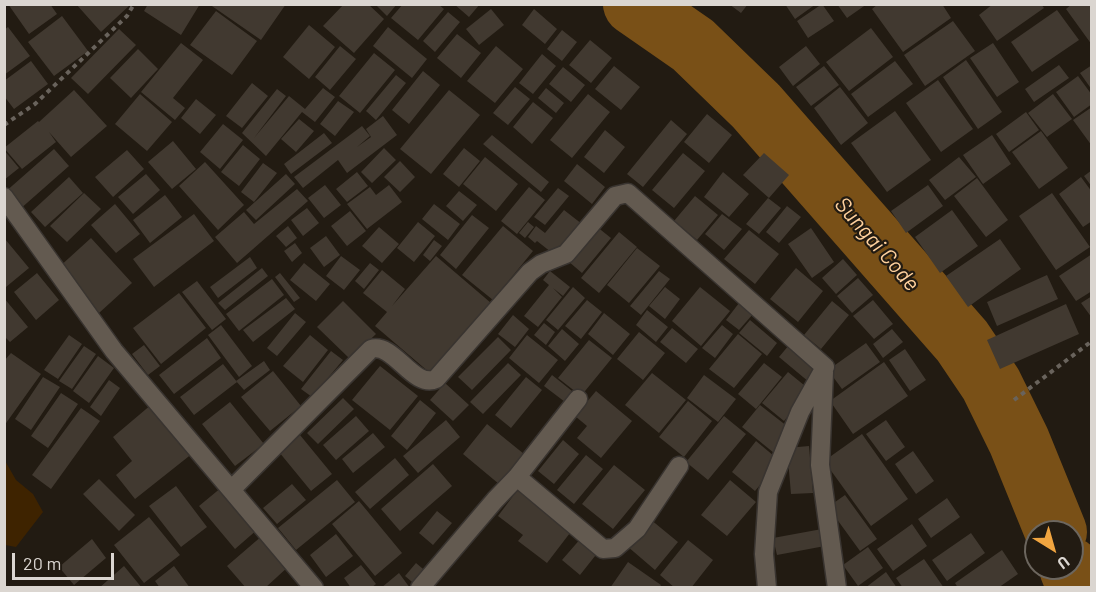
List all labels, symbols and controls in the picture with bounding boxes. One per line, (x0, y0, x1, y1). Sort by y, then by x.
water label: Sungai Code (829, 192, 925, 296)
north arrow (1024, 520, 1084, 580)
scale bar (15, 541, 117, 579)
text: 20 m (23, 552, 61, 574)
text: U (1054, 553, 1074, 574)

